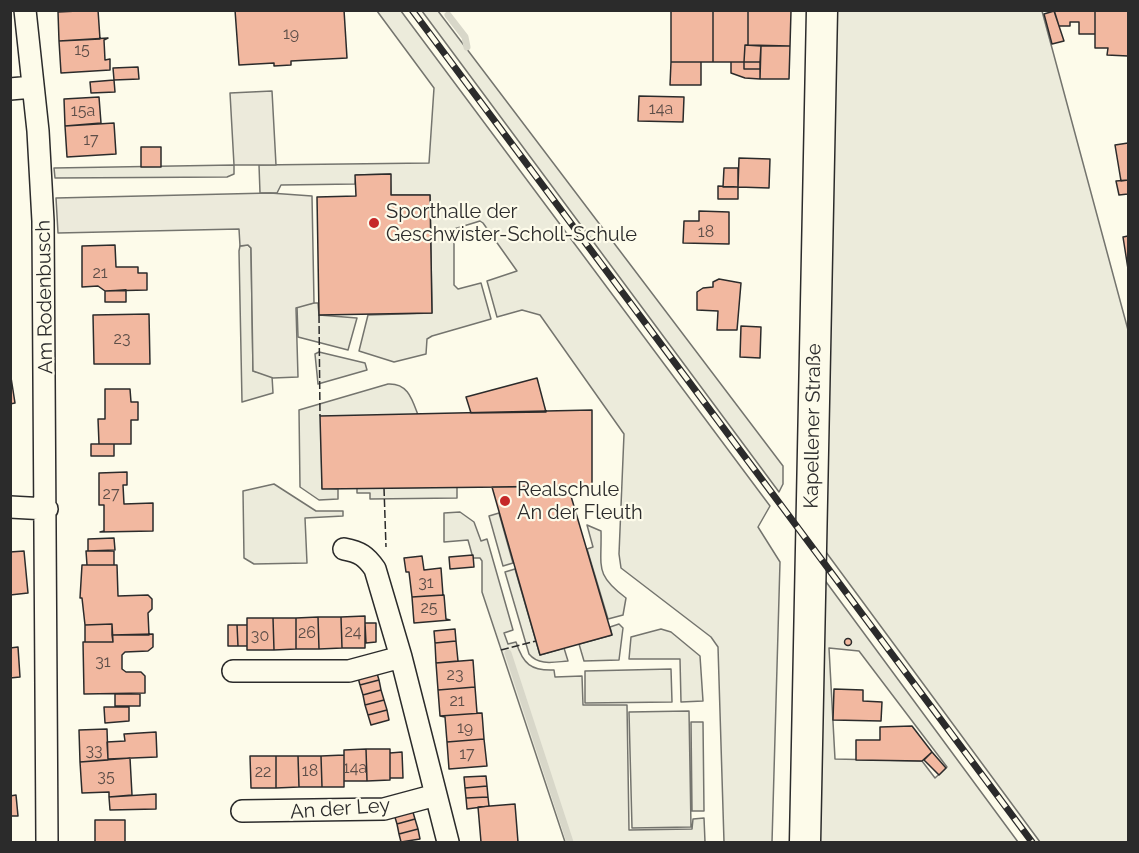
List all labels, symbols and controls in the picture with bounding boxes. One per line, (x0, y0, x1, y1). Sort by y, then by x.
house number: 19 (283, 24, 299, 44)
house number: 15 (74, 40, 90, 60)
house number: 14a (649, 99, 673, 119)
house number: 15a (71, 101, 95, 121)
house number: 17 (83, 130, 99, 150)
place label: Sporthalle der Geschwister-Scholl-Schule (386, 200, 637, 247)
marker: Sporthalle der Geschwister-Scholl-Schule (367, 216, 381, 230)
street label: Am Rodenbusch (32, 220, 58, 374)
house number: 18 (698, 222, 714, 242)
house number: 21 (92, 263, 108, 283)
house number: 23 (114, 329, 130, 349)
street label: Kapellener Straße (800, 343, 826, 509)
place label: Realschule An der Fleuth (517, 478, 643, 525)
house number: 27 (103, 484, 119, 504)
marker: Realschule An der Fleuth (498, 494, 512, 508)
house number: 31 (418, 573, 434, 593)
house number: 25 (420, 598, 438, 618)
house number: 24 (344, 622, 362, 642)
house number: 26 (298, 623, 316, 643)
house number: 30 (251, 626, 269, 646)
house number: 31 (95, 652, 111, 672)
house number: 23 (447, 665, 463, 685)
house number: 21 (449, 691, 465, 711)
house number: 19 (457, 718, 473, 738)
house number: 33 (85, 741, 103, 761)
house number: 17 (459, 744, 475, 764)
house number: 14a (343, 758, 367, 778)
house number: 18 (302, 761, 318, 781)
house number: 22 (255, 762, 271, 782)
house number: 35 (97, 767, 115, 787)
street label: An der Ley (289, 794, 391, 824)

